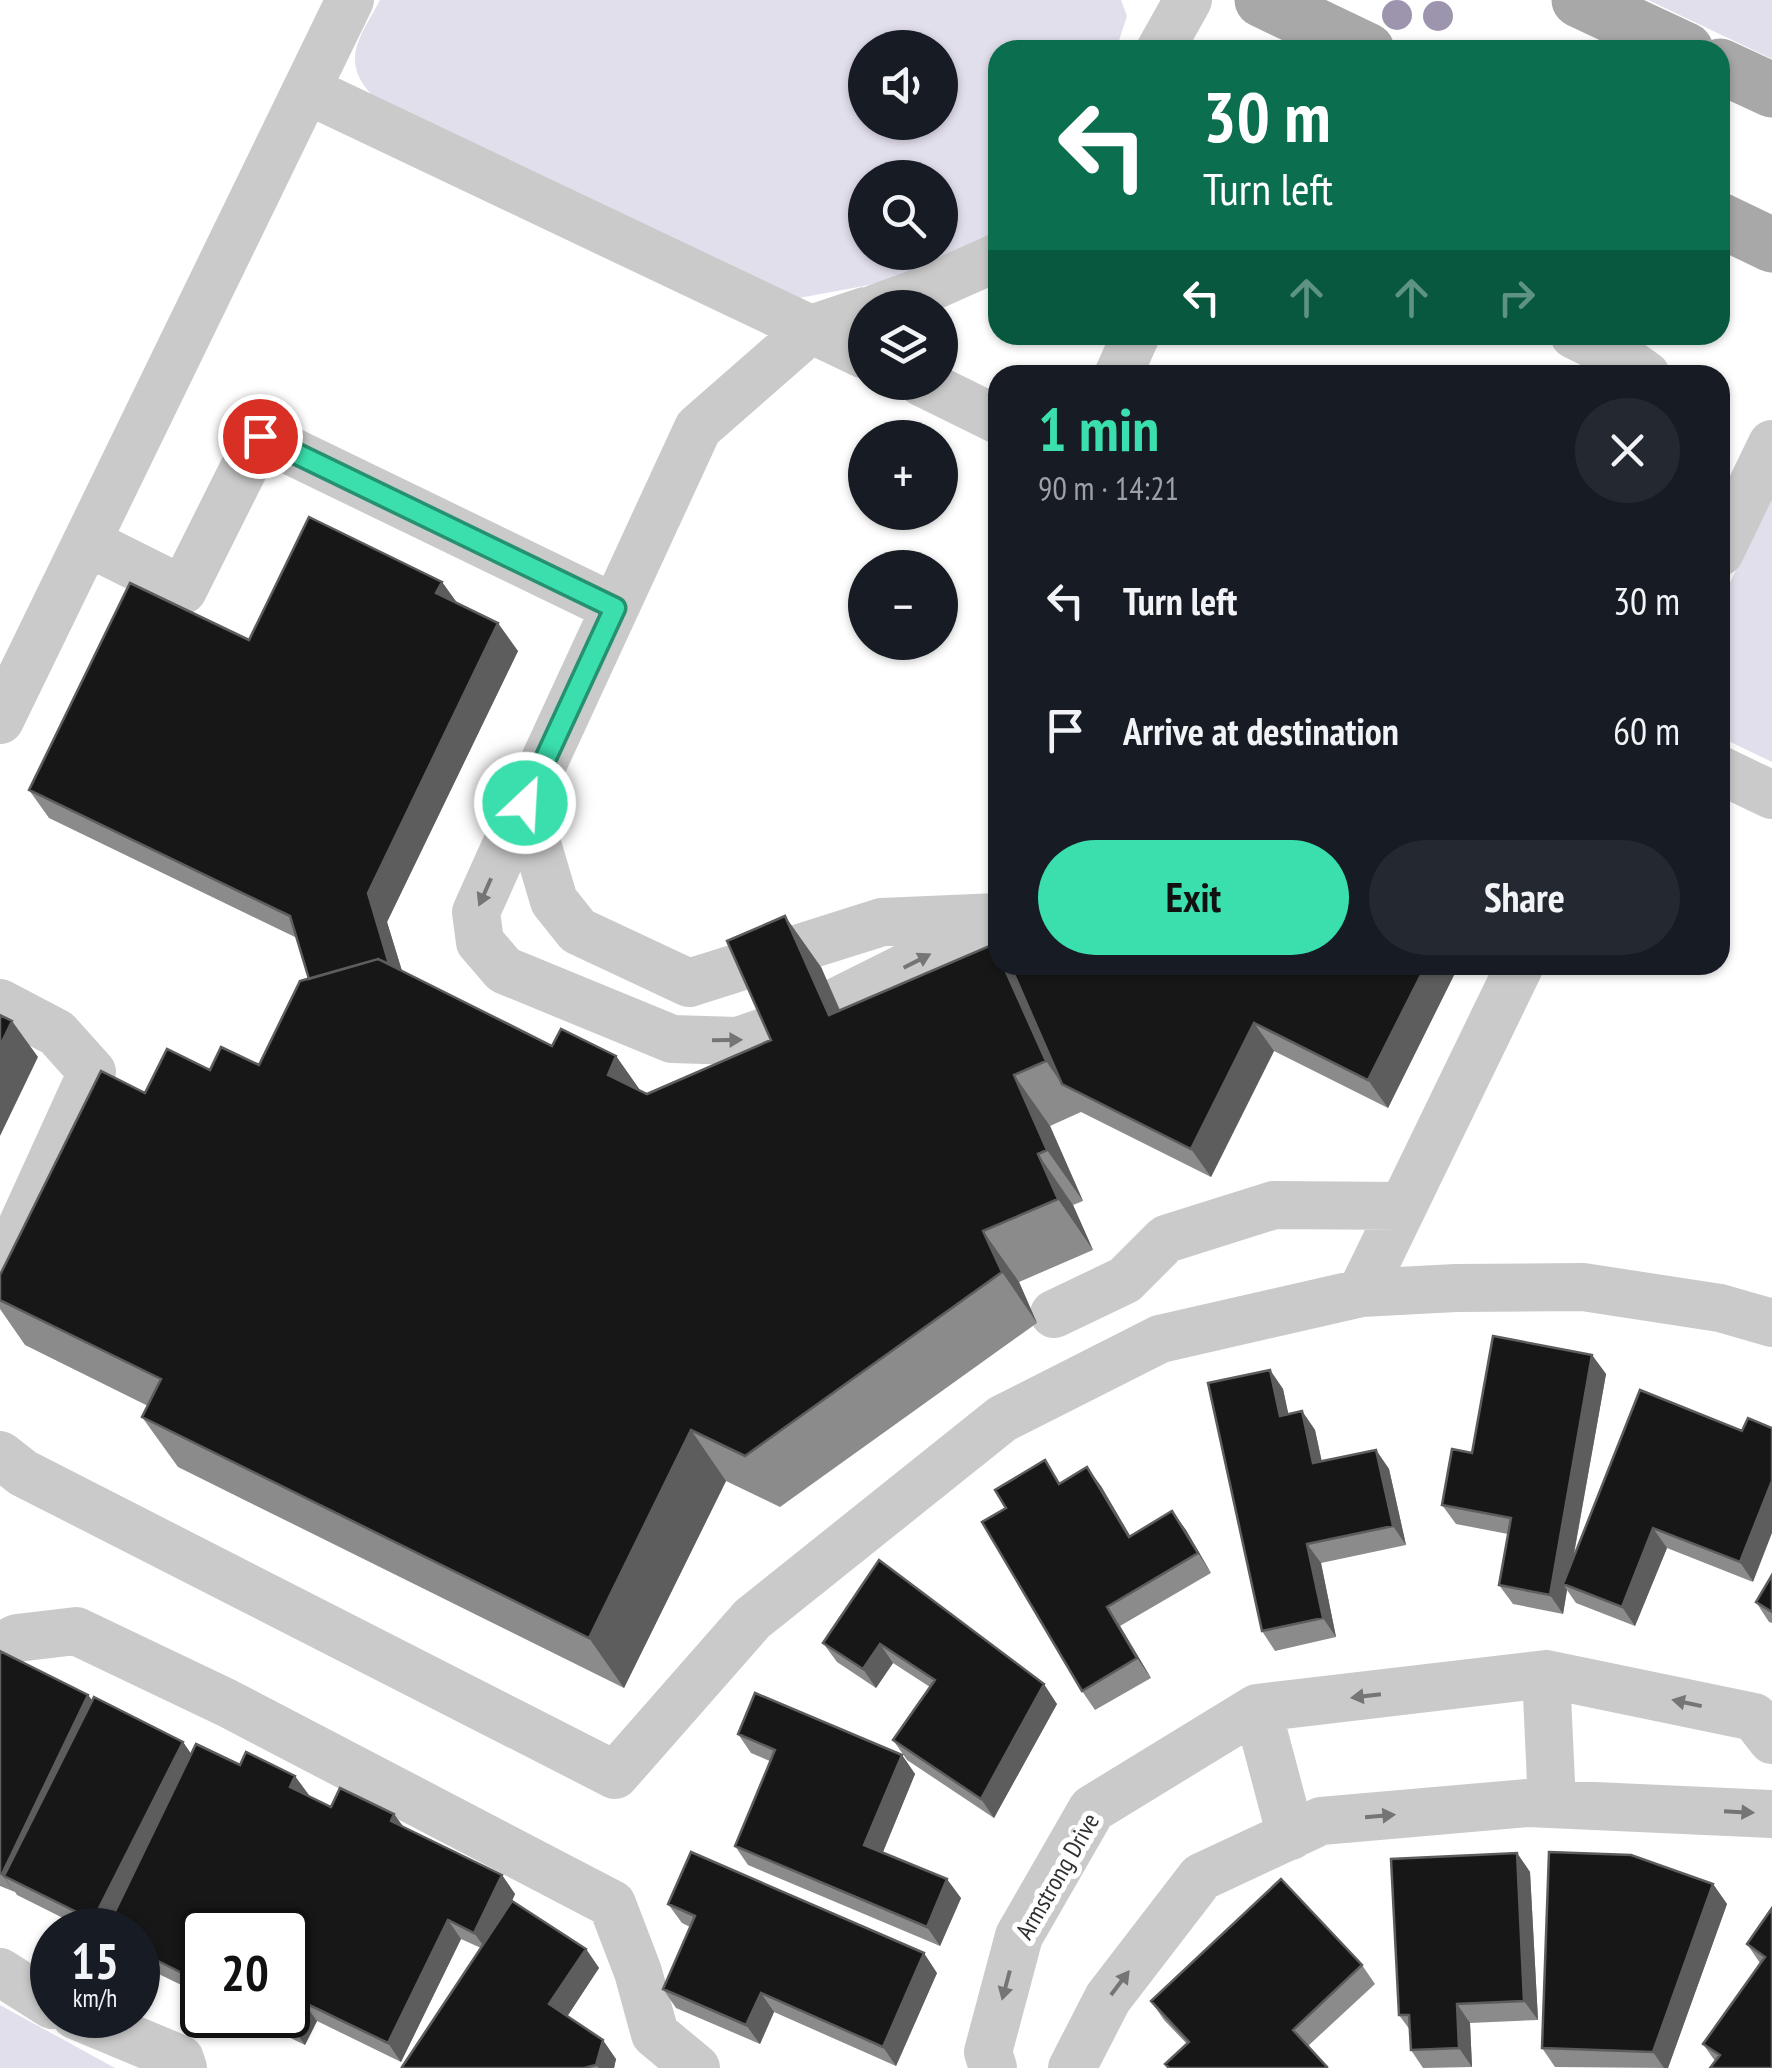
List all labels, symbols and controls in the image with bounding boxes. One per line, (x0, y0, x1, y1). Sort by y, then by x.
map controls (848, 30, 958, 660)
button: sound (848, 30, 958, 140)
text: 30 m (1203, 71, 1331, 161)
icon: left (1038, 80, 1168, 210)
text: Turn left (1203, 159, 1333, 217)
button: search (848, 160, 958, 270)
icon: left (1174, 270, 1229, 325)
icon: ahead (1279, 270, 1334, 325)
icon: ahead (1384, 270, 1439, 325)
icon: right (1489, 270, 1544, 325)
button: layers (848, 290, 958, 400)
text: 1 min (1038, 390, 1159, 468)
pin (218, 394, 303, 479)
button: close (1575, 398, 1680, 503)
icon: arrive (233, 409, 288, 464)
button: + (848, 420, 958, 530)
text: 90 m · 14:21 (1038, 467, 1179, 509)
button: − (848, 550, 958, 660)
icon: left (1038, 573, 1093, 628)
text: Turn left (1123, 576, 1237, 625)
text: 30 m (1613, 576, 1680, 625)
icon: arrive (1038, 703, 1093, 758)
text: Arrive at destination (1123, 706, 1399, 755)
text: 60 m (1613, 706, 1680, 755)
position arrow (473, 751, 577, 855)
button: Exit (1038, 840, 1349, 955)
button: Share (1369, 840, 1680, 955)
one-way arrow (477, 877, 493, 907)
one-way arrow (903, 953, 932, 970)
one-way arrow (711, 1031, 743, 1047)
one-way arrow (1349, 1688, 1381, 1704)
one-way arrow (1671, 1695, 1702, 1711)
one-way arrow (1723, 1804, 1755, 1820)
street label: Armstrong Drive (1008, 1807, 1106, 1945)
one-way arrow (1364, 1808, 1396, 1824)
speed limit sign: 20 (180, 1908, 310, 2038)
text: 15 (71, 1928, 119, 1993)
one-way arrow (998, 1970, 1013, 2001)
one-way arrow (1109, 1970, 1129, 1996)
text: km/h (73, 1982, 117, 2014)

